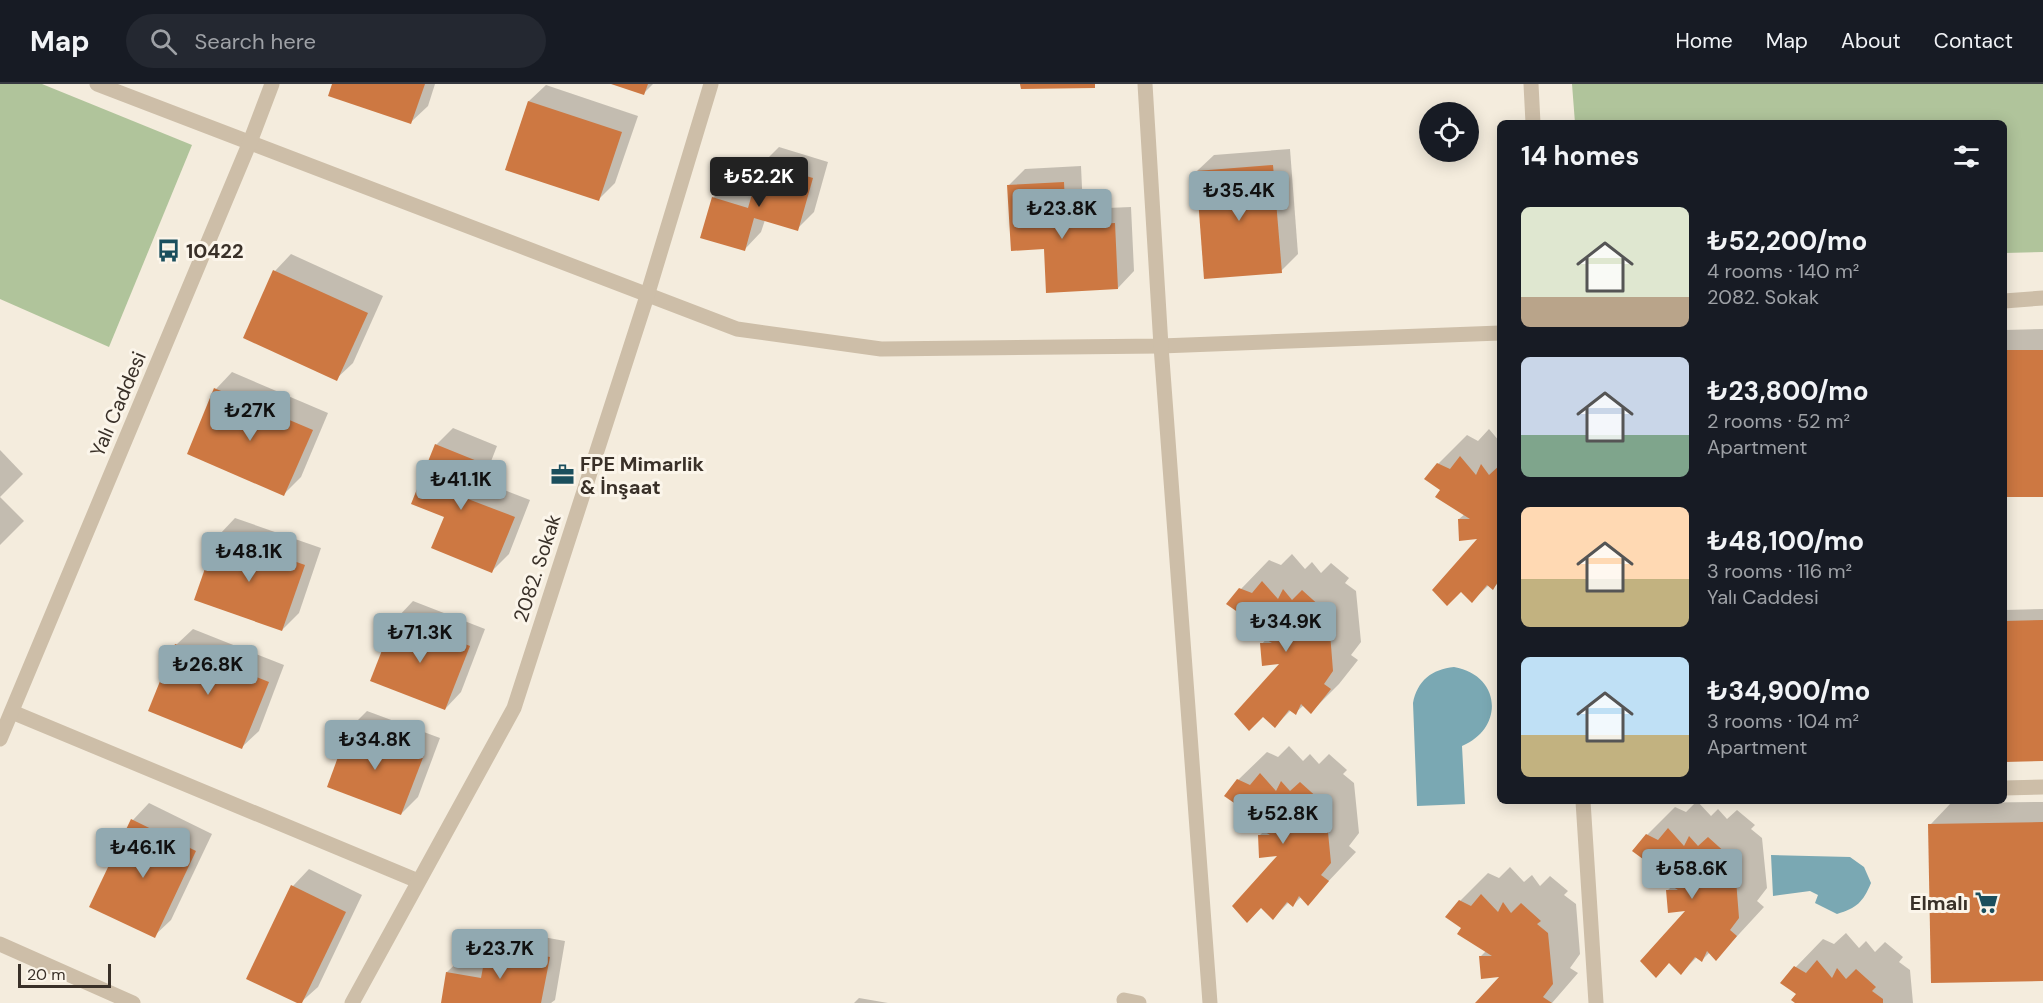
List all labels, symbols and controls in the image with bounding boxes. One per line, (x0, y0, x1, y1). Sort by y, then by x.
search box (126, 14, 546, 68)
text: Map (30, 23, 90, 60)
icon: search (147, 25, 180, 58)
text: Search here (195, 27, 316, 56)
text: Home (1675, 27, 1733, 55)
text: Map (1766, 27, 1808, 55)
text: About (1841, 27, 1901, 55)
text: Contact (1934, 27, 2013, 55)
map controls (1419, 102, 1479, 162)
button: locate (1419, 102, 1479, 162)
text: 14 homes (1521, 139, 1639, 173)
icon: filters (1950, 140, 1983, 173)
pin: ₺52.2K (710, 157, 808, 208)
text: ₺52.2K (724, 163, 794, 189)
pin: ₺35.4K (1190, 171, 1288, 222)
text: ₺35.4K (1203, 177, 1275, 203)
pin: ₺23.8K (1013, 189, 1111, 240)
text: ₺23.8K (1027, 195, 1097, 221)
text: ₺52,200/mo (1707, 224, 1867, 258)
icon: home (1569, 231, 1641, 303)
bus stop icon: 10422 (155, 238, 181, 264)
place label: 10422 (186, 238, 243, 264)
text: 4 rooms · 140 m² (1707, 258, 1859, 284)
text: 2082. Sokak (1707, 284, 1819, 310)
street label: Yalı Caddesi (84, 347, 152, 461)
text: ₺23,800/mo (1707, 374, 1869, 408)
icon: home (1569, 381, 1641, 453)
pin: ₺27K (214, 391, 286, 442)
text: ₺27K (224, 397, 276, 423)
text: 2 rooms · 52 m² (1707, 408, 1850, 434)
text: Apartment (1707, 434, 1807, 460)
place label: FPE Mimarlik & İnşaat (580, 451, 704, 500)
pin: ₺41.1K (412, 460, 510, 511)
office icon: FPE Mimarlik & İnşaat (549, 462, 575, 488)
text: ₺41.1K (430, 466, 492, 492)
street label: 2082. Sokak (507, 511, 567, 625)
text: ₺48,100/mo (1707, 524, 1864, 558)
icon: home (1569, 531, 1641, 603)
pin: ₺48.1K (200, 532, 298, 583)
text: ₺48.1K (216, 538, 282, 564)
text: 3 rooms · 116 m² (1707, 558, 1852, 584)
text: Yalı Caddesi (1707, 584, 1819, 610)
pin: ₺34.9K (1237, 602, 1335, 653)
text: ₺34.9K (1250, 608, 1322, 634)
pin: ₺71.3K (371, 613, 469, 664)
text: ₺71.3K (387, 619, 453, 645)
pin: ₺26.8K (159, 645, 257, 696)
text: ₺26.8K (173, 651, 243, 677)
text: ₺34,900/mo (1707, 674, 1870, 708)
icon: home (1569, 681, 1641, 753)
text: 3 rooms · 104 m² (1707, 708, 1859, 734)
pin: ₺34.8K (326, 720, 424, 771)
text: ₺34.8K (339, 726, 411, 752)
text: Apartment (1707, 734, 1807, 760)
pin: ₺52.8K (1234, 794, 1332, 845)
text: ₺52.8K (1247, 800, 1319, 826)
pin: ₺46.1K (94, 828, 192, 879)
text: ₺46.1K (110, 834, 176, 860)
pin: ₺58.6K (1643, 849, 1741, 900)
text: ₺58.6K (1656, 855, 1728, 881)
place label: Elmalı (1910, 890, 1968, 916)
supermarket icon: Elmalı (1973, 890, 1999, 916)
pin: ₺23.7K (451, 929, 549, 980)
text: ₺23.7K (466, 935, 534, 961)
scale bar (18, 961, 111, 988)
text: 20 m (27, 964, 66, 985)

